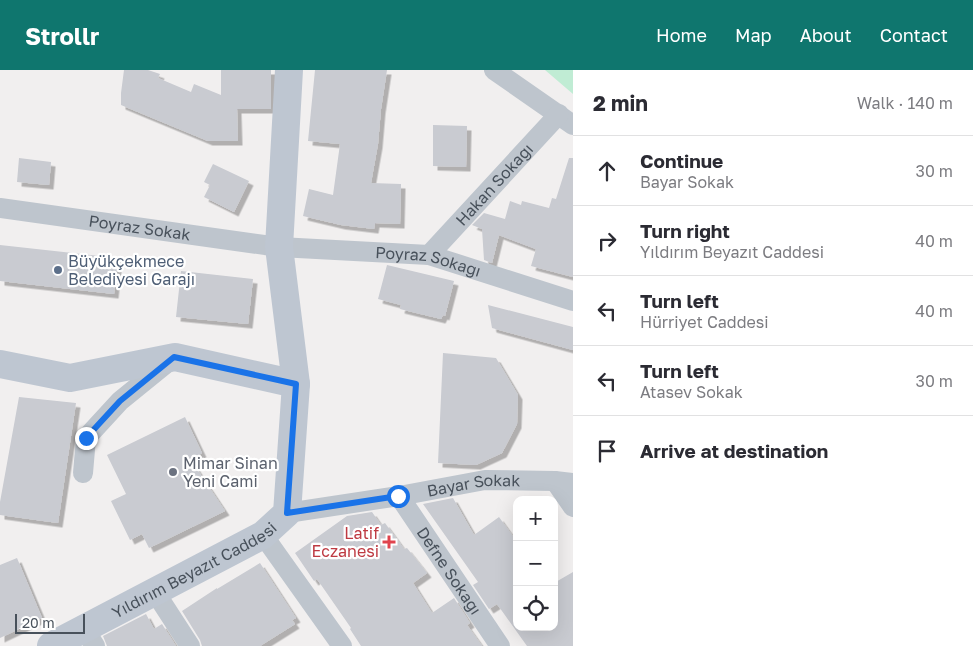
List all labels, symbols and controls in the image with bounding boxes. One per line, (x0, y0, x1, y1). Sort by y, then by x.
text: Strollr (25, 21, 99, 50)
text: Home (656, 24, 707, 46)
text: Map (735, 24, 772, 46)
text: About (800, 24, 852, 46)
text: Contact (880, 24, 948, 46)
text: 2 min (593, 90, 648, 116)
text: Walk · 140 m (857, 93, 953, 113)
street label: Hakan Sokağı (451, 139, 537, 230)
text: Continue (640, 149, 723, 172)
icon: ahead (593, 157, 621, 185)
text: 30 m (916, 161, 953, 181)
text: Bayar Sokak (640, 172, 734, 192)
street label: Poyraz Sokak (87, 211, 192, 245)
text: Turn right (640, 219, 730, 242)
icon: right (593, 227, 621, 255)
text: 40 m (915, 231, 953, 251)
street label: Poyraz Sokağı (375, 242, 483, 281)
text: Yıldırım Beyazıt Caddesi (640, 242, 824, 262)
place label: Büyükçekmece Belediyesi Garajı (68, 251, 195, 289)
marker: Büyükçekmece Belediyesi Garajı (52, 264, 64, 276)
text: Turn left (640, 289, 719, 312)
icon: left (593, 297, 621, 325)
text: 40 m (915, 301, 953, 321)
text: Hürriyet Caddesi (640, 312, 769, 332)
text: Turn left (640, 359, 719, 382)
icon: left (593, 367, 621, 395)
text: 30 m (916, 371, 953, 391)
text: Atasev Sokak (640, 382, 743, 402)
route end (75, 427, 98, 450)
icon: arrive (593, 437, 621, 465)
text: Arrive at destination (640, 439, 828, 462)
place label: Mimar Sinan Yeni Cami (183, 453, 278, 491)
marker: Mimar Sinan Yeni Cami (167, 466, 179, 478)
street label: Bayar Sokak (425, 470, 520, 501)
route start (387, 485, 410, 508)
map controls (513, 496, 558, 631)
button: + (513, 496, 558, 541)
street label: Yıldırım Beyazıt Caddesi (108, 518, 281, 622)
place label: Latif Eczanesi (312, 523, 379, 561)
street label: Defne Sokağı (413, 523, 486, 618)
marker: Latif Eczanesi (383, 536, 395, 548)
button: − (513, 541, 558, 586)
button: locate (513, 586, 558, 631)
scale bar (15, 611, 85, 634)
text: 20 m (22, 614, 55, 631)

